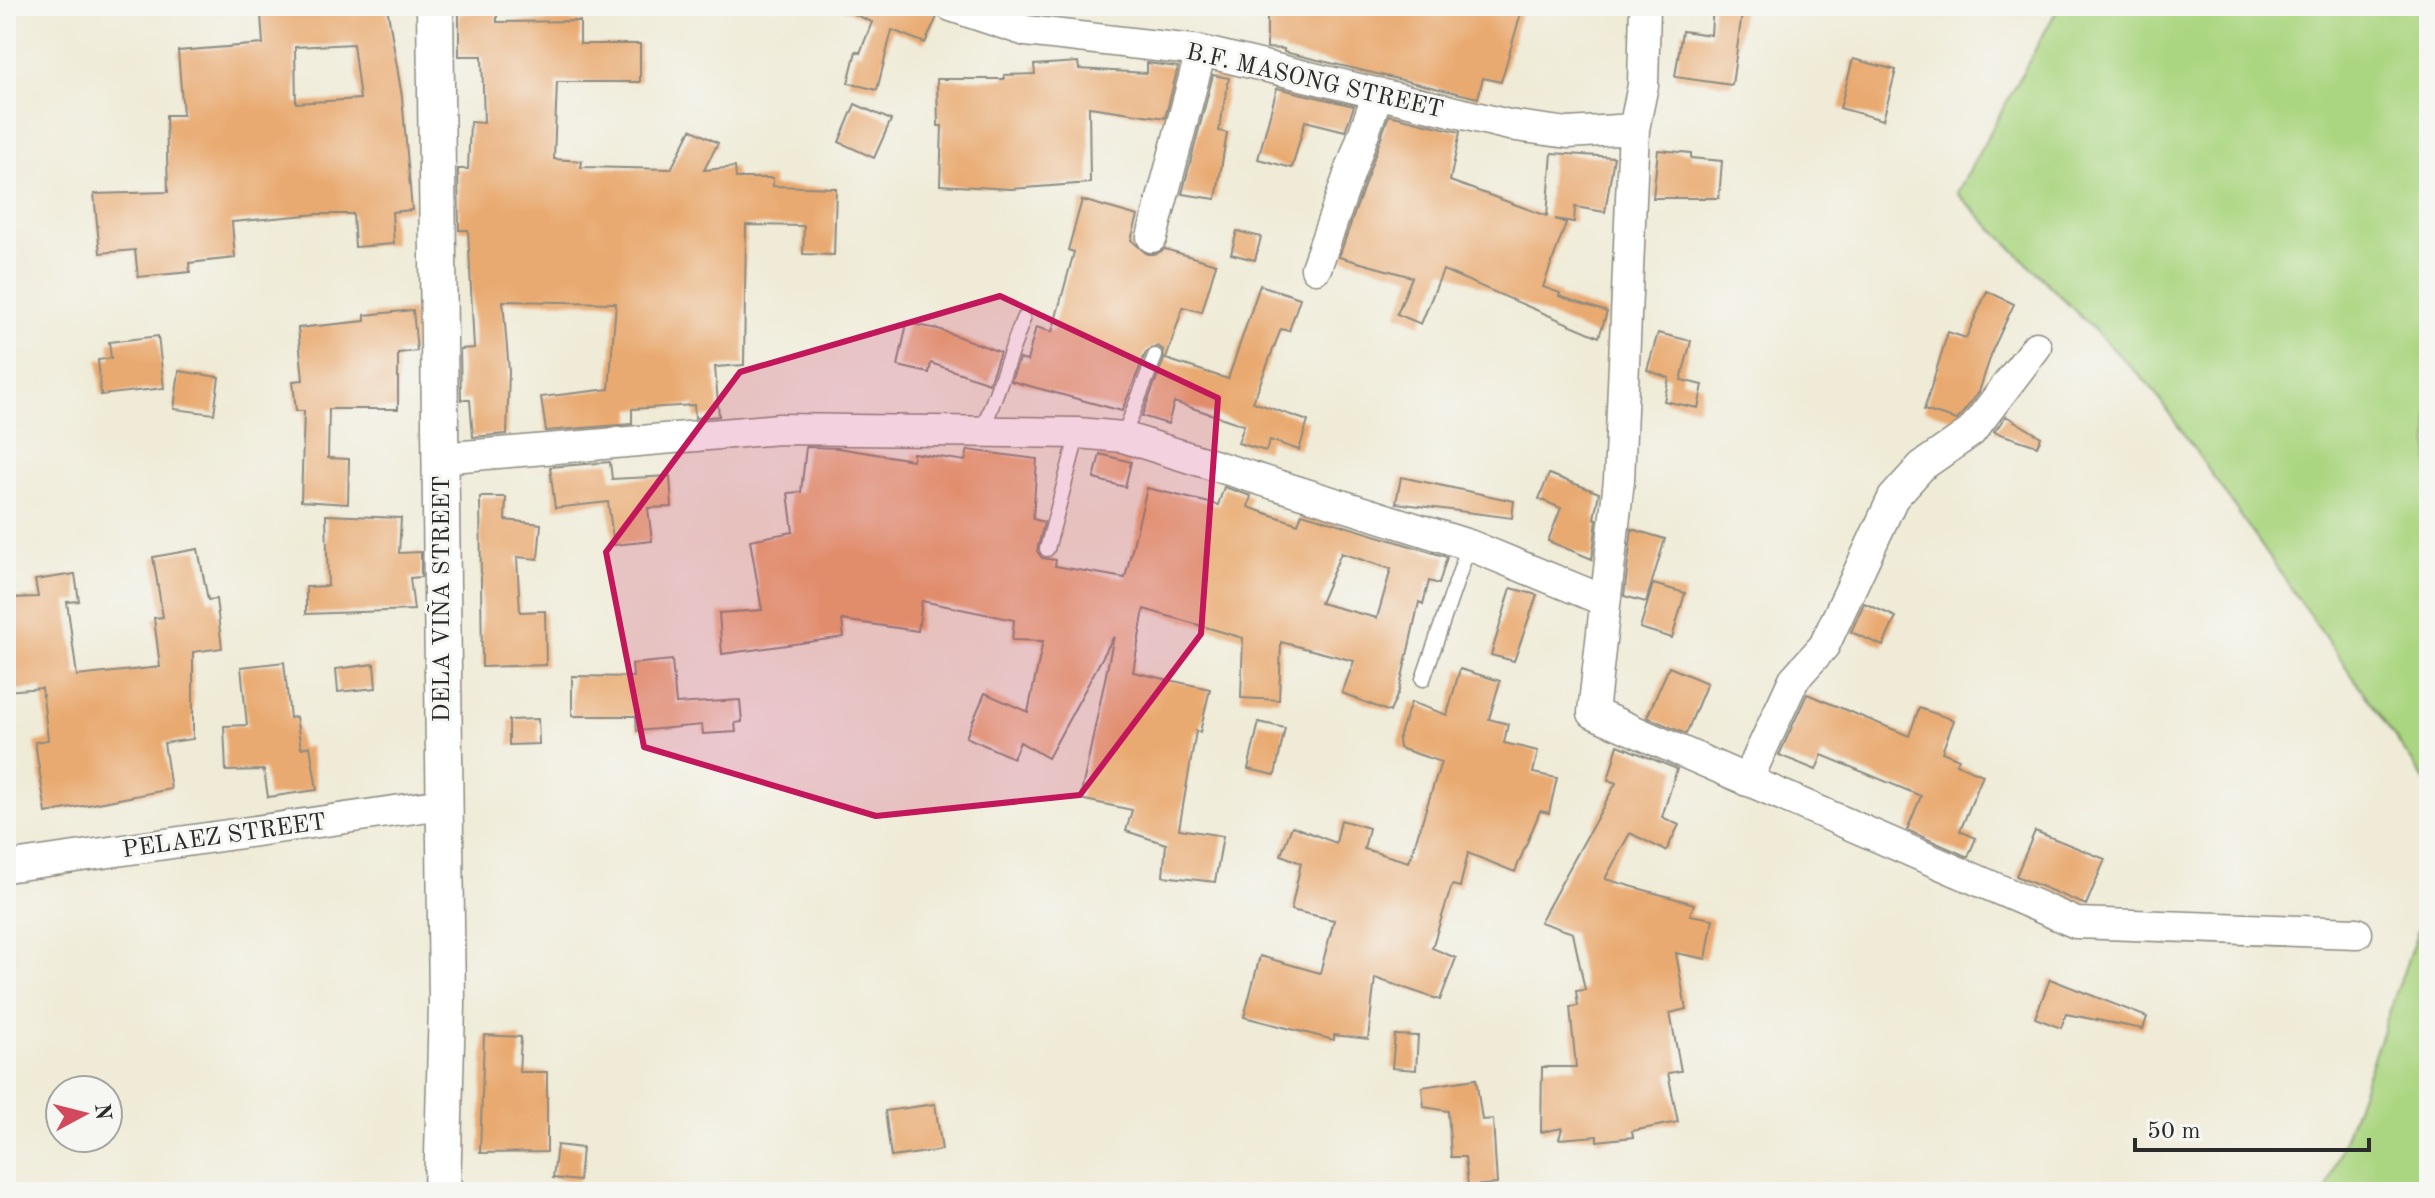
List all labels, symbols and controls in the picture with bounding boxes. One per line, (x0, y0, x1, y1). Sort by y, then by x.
street label: B.F. MASONG STREET (1184, 41, 1446, 123)
street label: DELA VIÑA STREET (426, 476, 455, 722)
street label: PELAEZ STREET (121, 811, 328, 863)
north arrow (44, 1074, 124, 1154)
text: N (90, 1102, 114, 1122)
scale bar (2135, 1102, 2369, 1152)
text: 50 m (2147, 1120, 2201, 1144)

